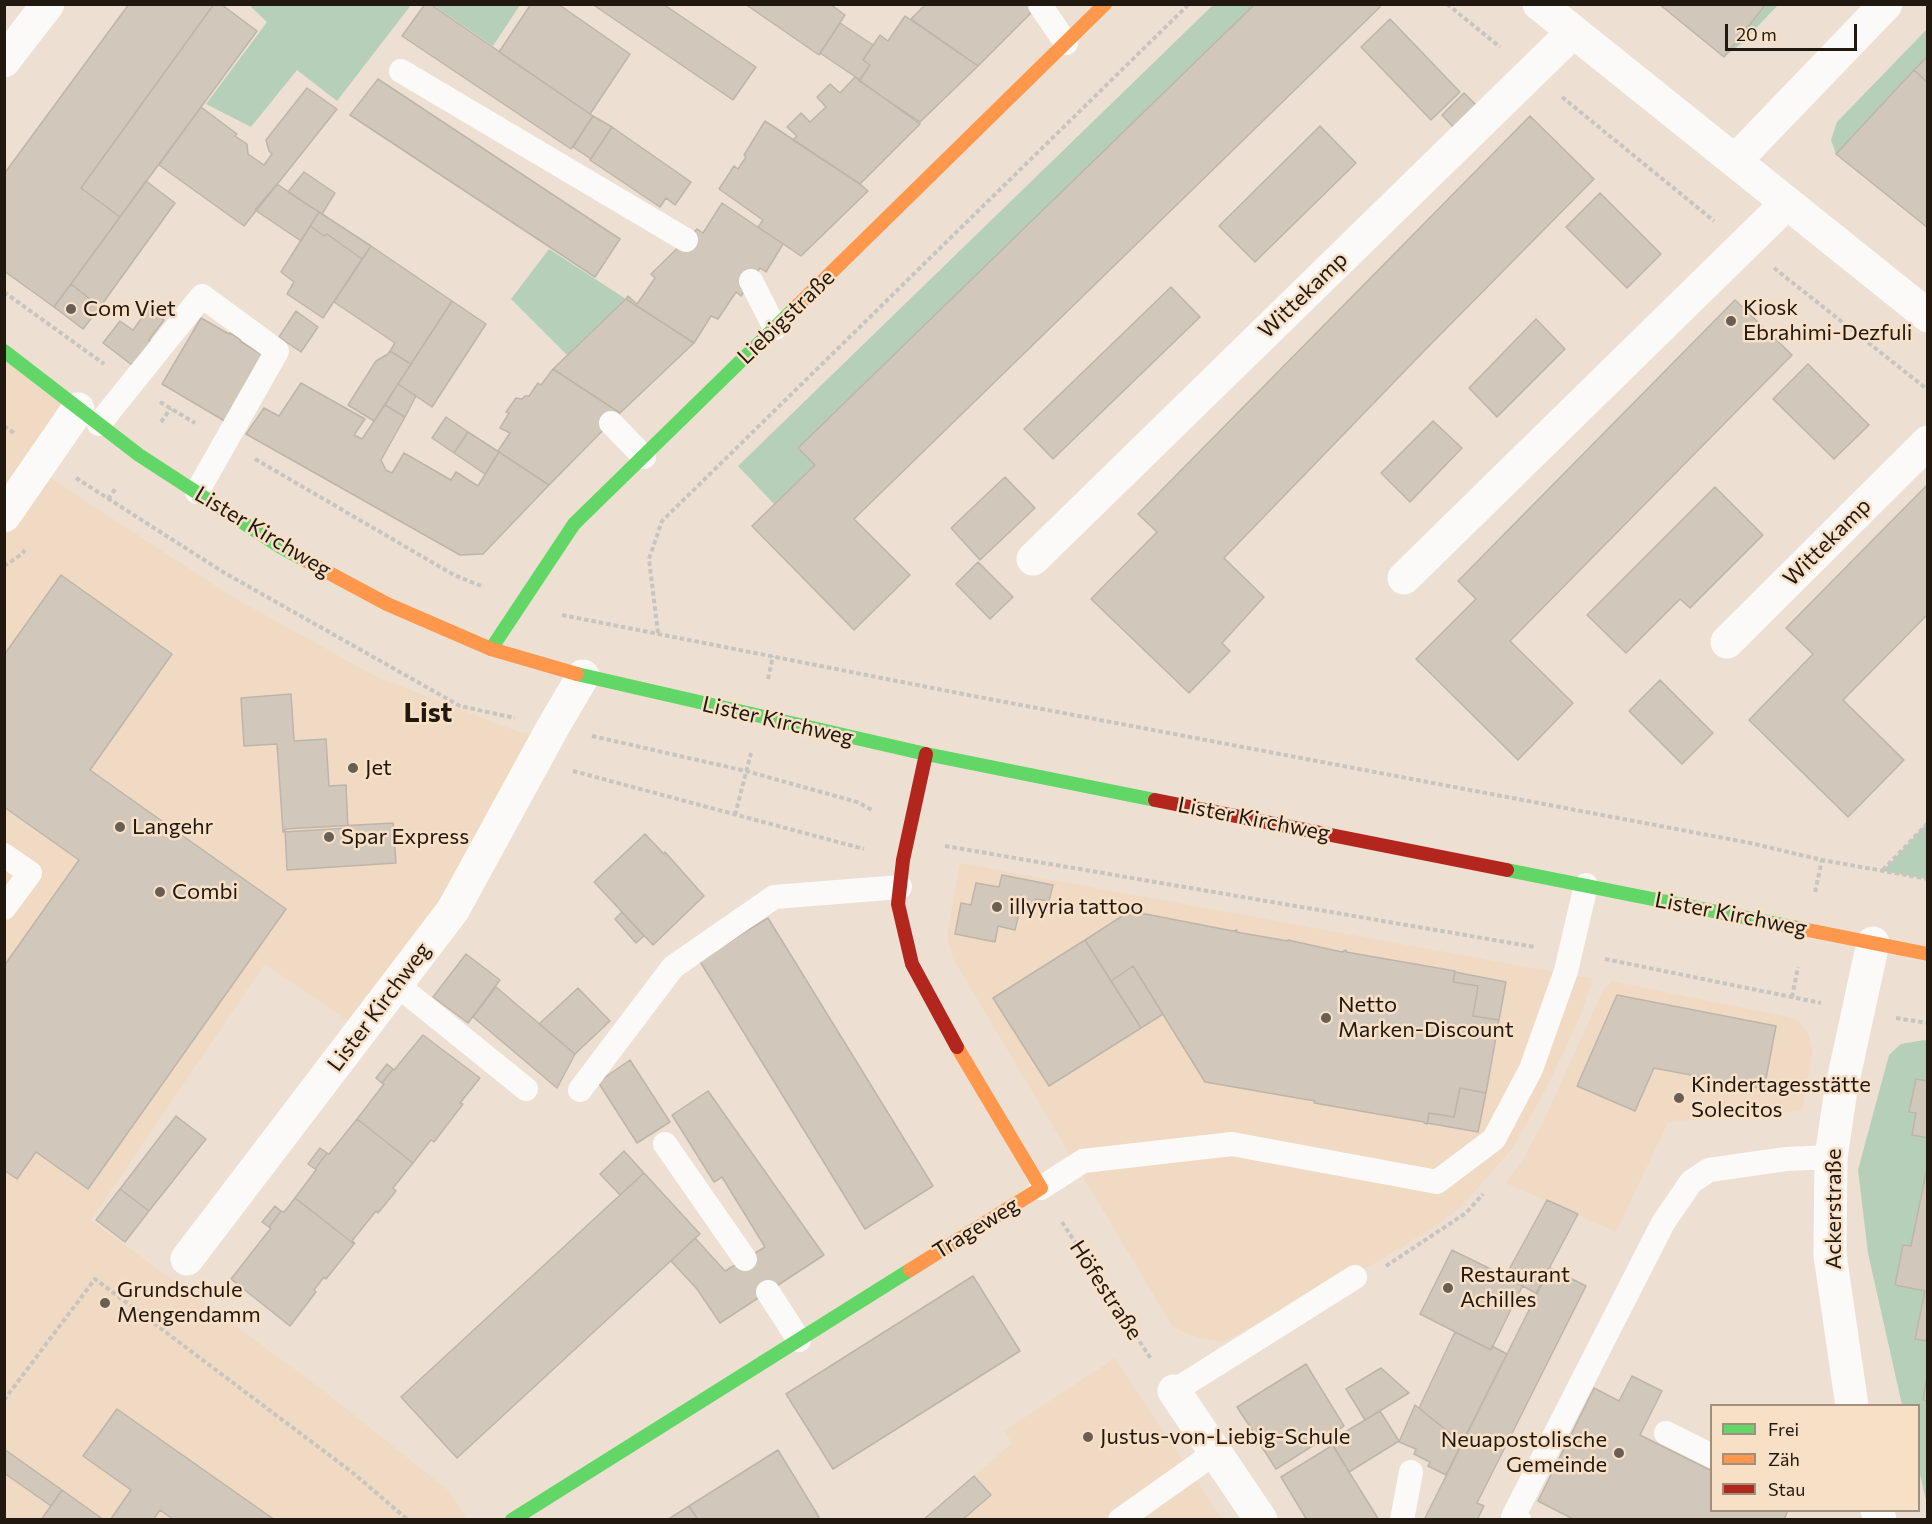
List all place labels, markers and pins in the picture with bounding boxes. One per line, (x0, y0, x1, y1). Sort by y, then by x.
place label: Kiosk Ebrahimi-Dezfuli (1743, 295, 1913, 346)
place label: Com Viet (83, 296, 176, 322)
marker: Com Viet (64, 302, 78, 316)
marker: Kiosk Ebrahimi-Dezfuli (1724, 314, 1738, 328)
place label: Jet (365, 755, 392, 781)
marker: Jet (346, 761, 360, 775)
place label: Langehr (132, 814, 213, 840)
marker: Langehr (113, 820, 127, 834)
place label: Spar Express (341, 824, 469, 850)
marker: Spar Express (322, 830, 336, 844)
place label: Combi (172, 879, 238, 905)
marker: Combi (153, 885, 167, 899)
place label: illyyria tattoo (1009, 894, 1143, 920)
marker: illyyria tattoo (990, 900, 1004, 914)
place label: Netto Marken-Discount (1338, 992, 1514, 1044)
marker: Netto Marken-Discount (1319, 1011, 1333, 1025)
place label: Kindertagesstätte Solecitos (1691, 1072, 1871, 1124)
marker: Kindertagesstätte Solecitos (1672, 1091, 1686, 1105)
place label: Restaurant Achilles (1460, 1262, 1570, 1314)
place label: Grundschule Mengendamm (117, 1277, 261, 1328)
marker: Restaurant Achilles (1441, 1281, 1455, 1295)
marker: Grundschule Mengendamm (98, 1296, 112, 1310)
place label: Justus-von-Liebig-Schule (1100, 1424, 1350, 1450)
place label: Neuapostolische Gemeinde (1441, 1427, 1607, 1478)
marker: Justus-von-Liebig-Schule (1081, 1430, 1095, 1444)
marker: Neuapostolische Gemeinde (1612, 1446, 1626, 1460)

